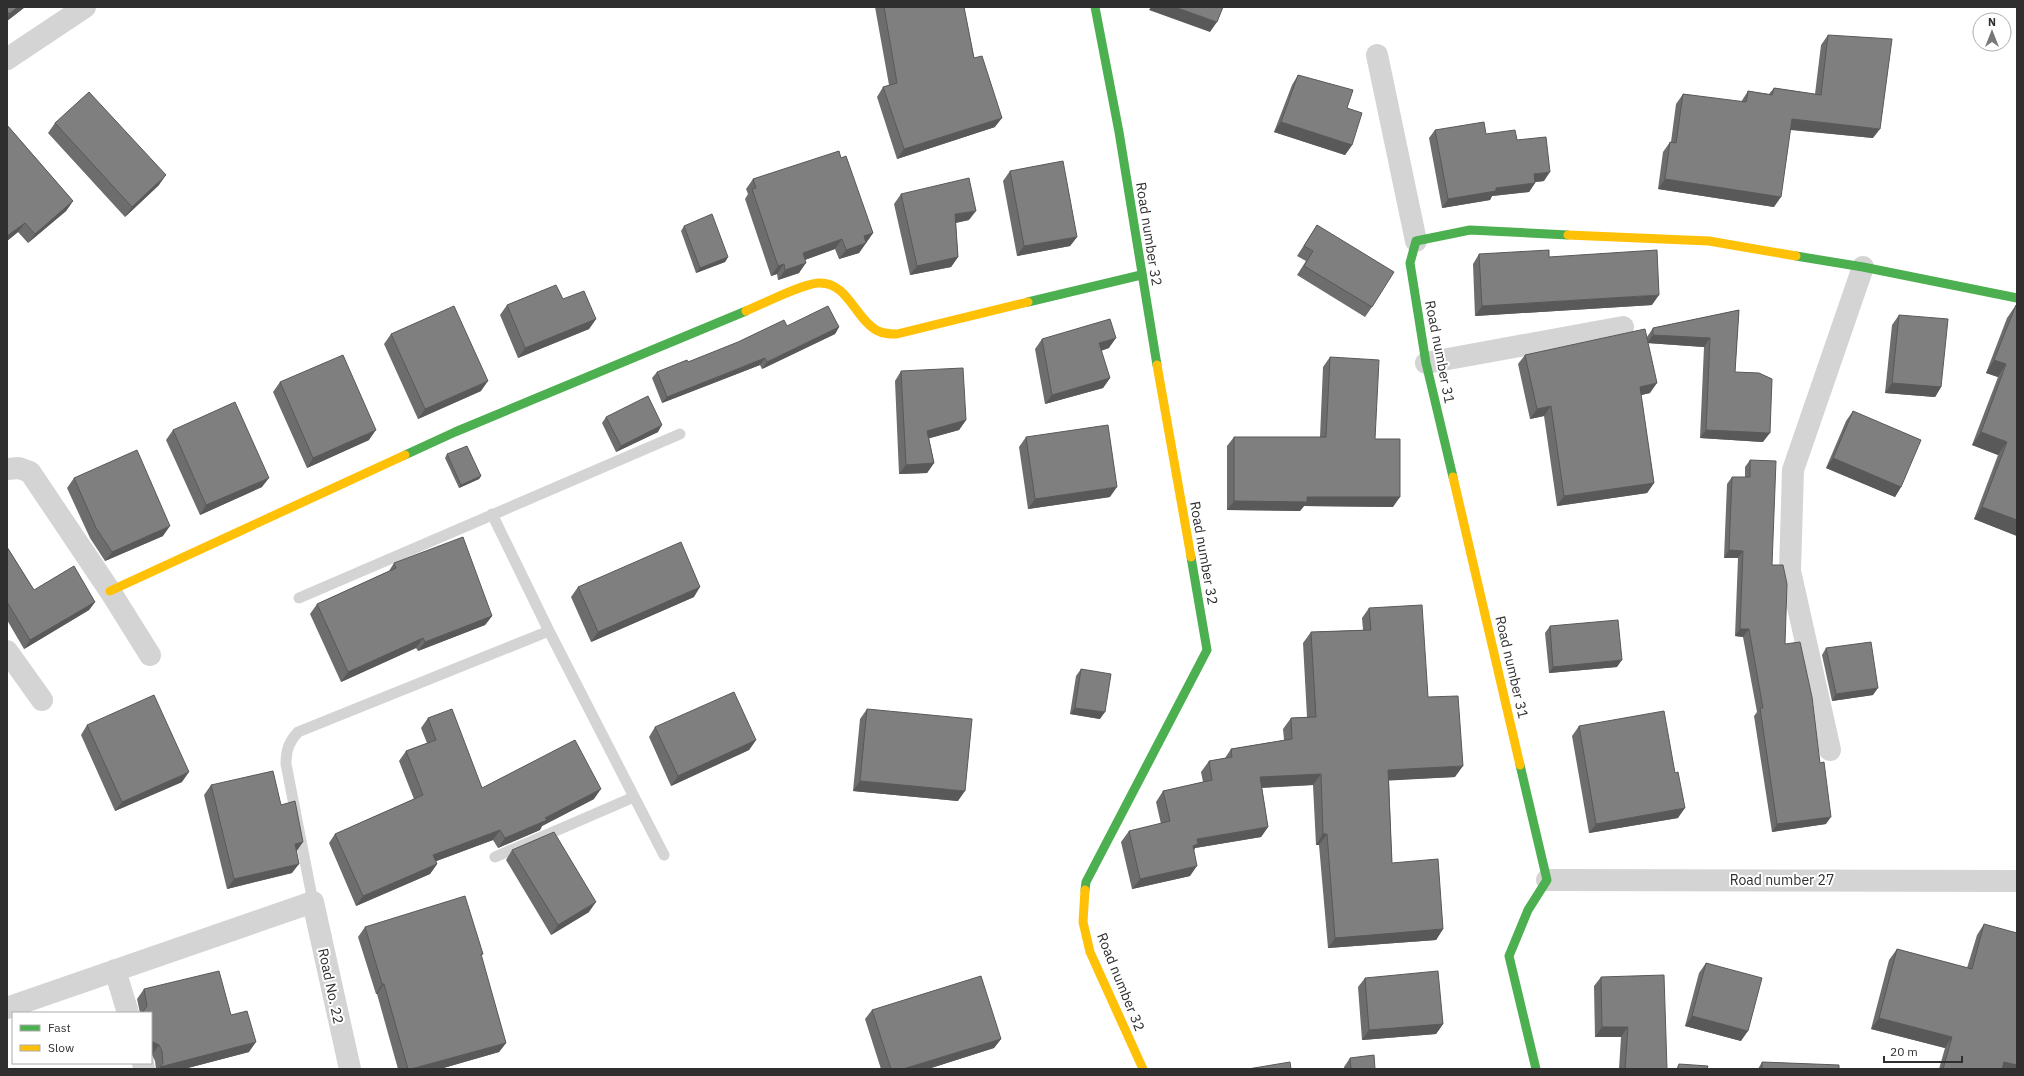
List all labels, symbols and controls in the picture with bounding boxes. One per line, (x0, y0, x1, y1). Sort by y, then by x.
north arrow (1972, 12, 2012, 52)
text: N (1988, 15, 1996, 29)
street label: Road number 32 (1132, 181, 1166, 287)
street label: Road number 31 (1421, 299, 1459, 405)
street label: Road number 32 (1186, 500, 1222, 606)
street label: Road number 31 (1491, 614, 1533, 720)
street label: Road number 27 (1730, 871, 1834, 889)
street label: Road number 32 (1093, 930, 1149, 1034)
street label: Road No. 22 (314, 947, 348, 1025)
legend (12, 1012, 152, 1064)
text: Fast (48, 1020, 71, 1035)
scale bar (1884, 1038, 1962, 1064)
text: Slow (48, 1040, 74, 1055)
text: 20 m (1890, 1044, 1918, 1059)

